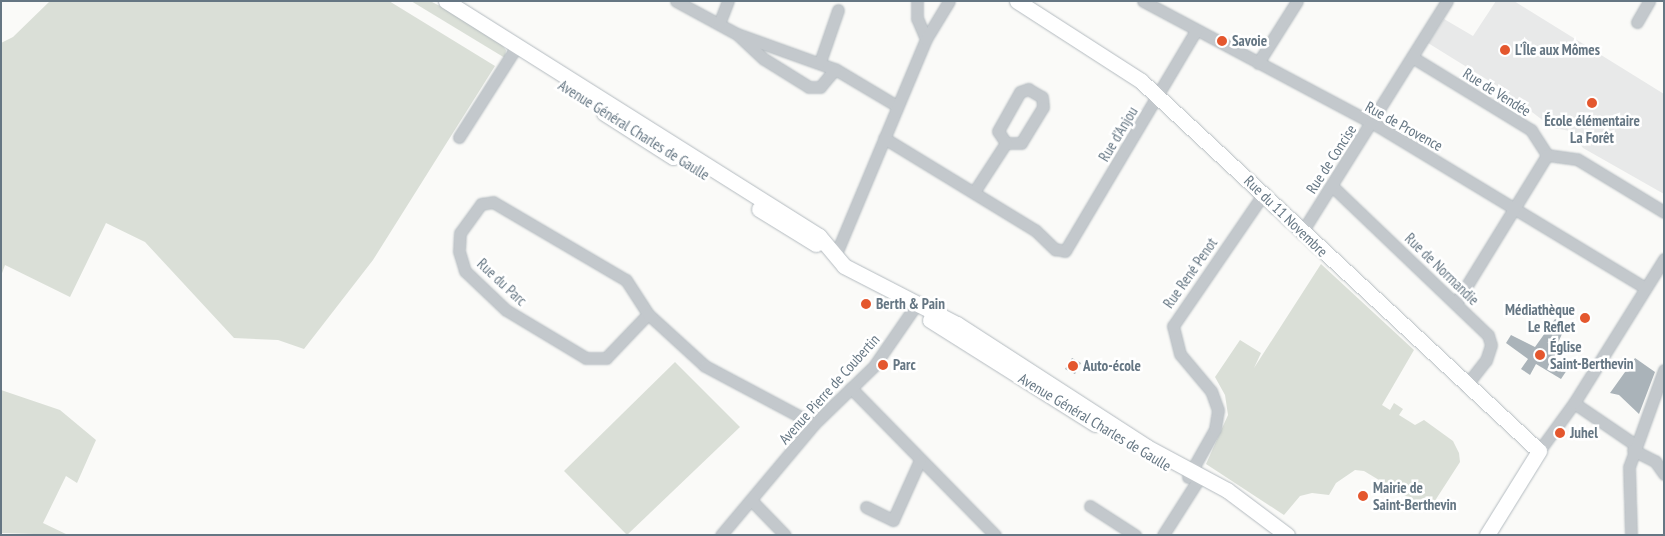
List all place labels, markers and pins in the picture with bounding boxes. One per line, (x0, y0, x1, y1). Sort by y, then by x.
place label: Savoie (1232, 32, 1267, 50)
marker: Savoie (1216, 35, 1228, 47)
place label: L'Île aux Mômes (1515, 41, 1600, 59)
marker: L'Île aux Mômes (1499, 44, 1511, 56)
marker: École élémentaire La Forêt (1586, 97, 1598, 109)
place label: École élémentaire La Forêt (1544, 111, 1640, 146)
place label: Berth & Pain (876, 295, 945, 313)
marker: Berth & Pain (860, 298, 872, 310)
place label: Médiathèque Le Reflet (1505, 300, 1575, 335)
marker: Médiathèque Le Reflet (1579, 312, 1591, 324)
place label: Église Saint-Berthevin (1550, 337, 1634, 372)
marker: Église Saint-Berthevin (1534, 349, 1546, 361)
place label: Parc (893, 356, 916, 374)
place label: Auto-école (1083, 357, 1141, 375)
marker: Parc (877, 359, 889, 371)
marker: Auto-école (1067, 360, 1079, 372)
place label: Juhel (1570, 424, 1598, 442)
marker: Juhel (1554, 427, 1566, 439)
place label: Mairie de Saint-Berthevin (1373, 478, 1457, 513)
marker: Mairie de Saint-Berthevin (1357, 490, 1369, 502)

